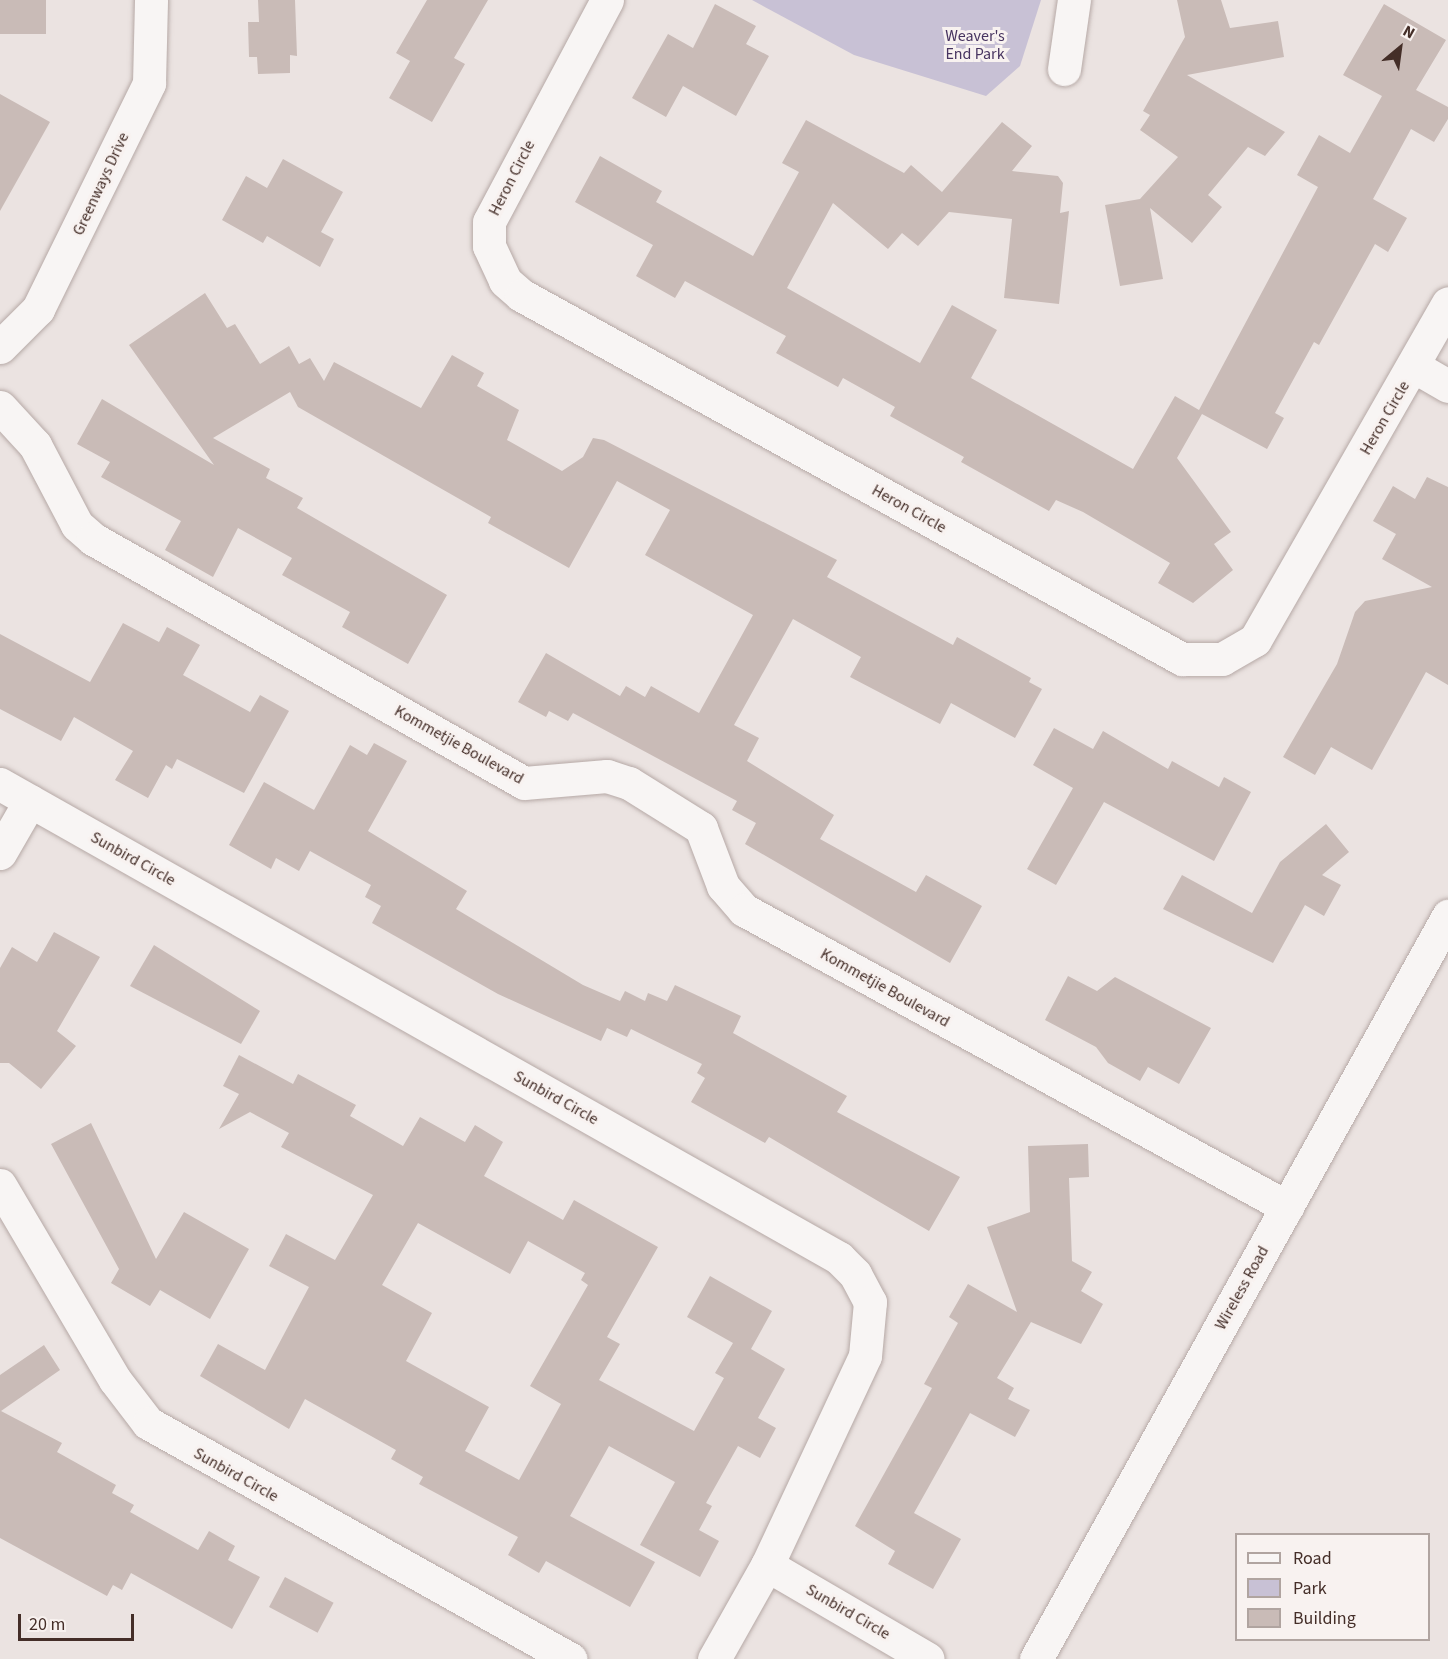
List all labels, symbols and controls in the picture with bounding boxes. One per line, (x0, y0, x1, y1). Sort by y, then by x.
north arrow (1370, 18, 1430, 78)
text: N (1399, 20, 1419, 44)
park label: Weaver's End Park (945, 26, 1005, 64)
street label: Greenways Drive (69, 129, 133, 239)
street label: Heron Circle (485, 137, 539, 219)
street label: Heron Circle (1356, 378, 1414, 458)
street label: Heron Circle (868, 481, 950, 537)
street label: Kommetjie Boulevard (391, 701, 527, 789)
street label: Sunbird Circle (87, 828, 179, 890)
street label: Kommetjie Boulevard (817, 944, 953, 1032)
street label: Sunbird Circle (510, 1067, 602, 1129)
street label: Wireless Road (1211, 1243, 1273, 1333)
street label: Sunbird Circle (190, 1444, 282, 1506)
legend (1235, 1533, 1430, 1641)
text: Road (1293, 1546, 1332, 1571)
text: Park (1293, 1576, 1327, 1601)
street label: Sunbird Circle (802, 1580, 894, 1644)
scale bar (21, 1602, 136, 1640)
text: Building (1293, 1606, 1356, 1631)
text: 20 m (29, 1612, 65, 1637)

